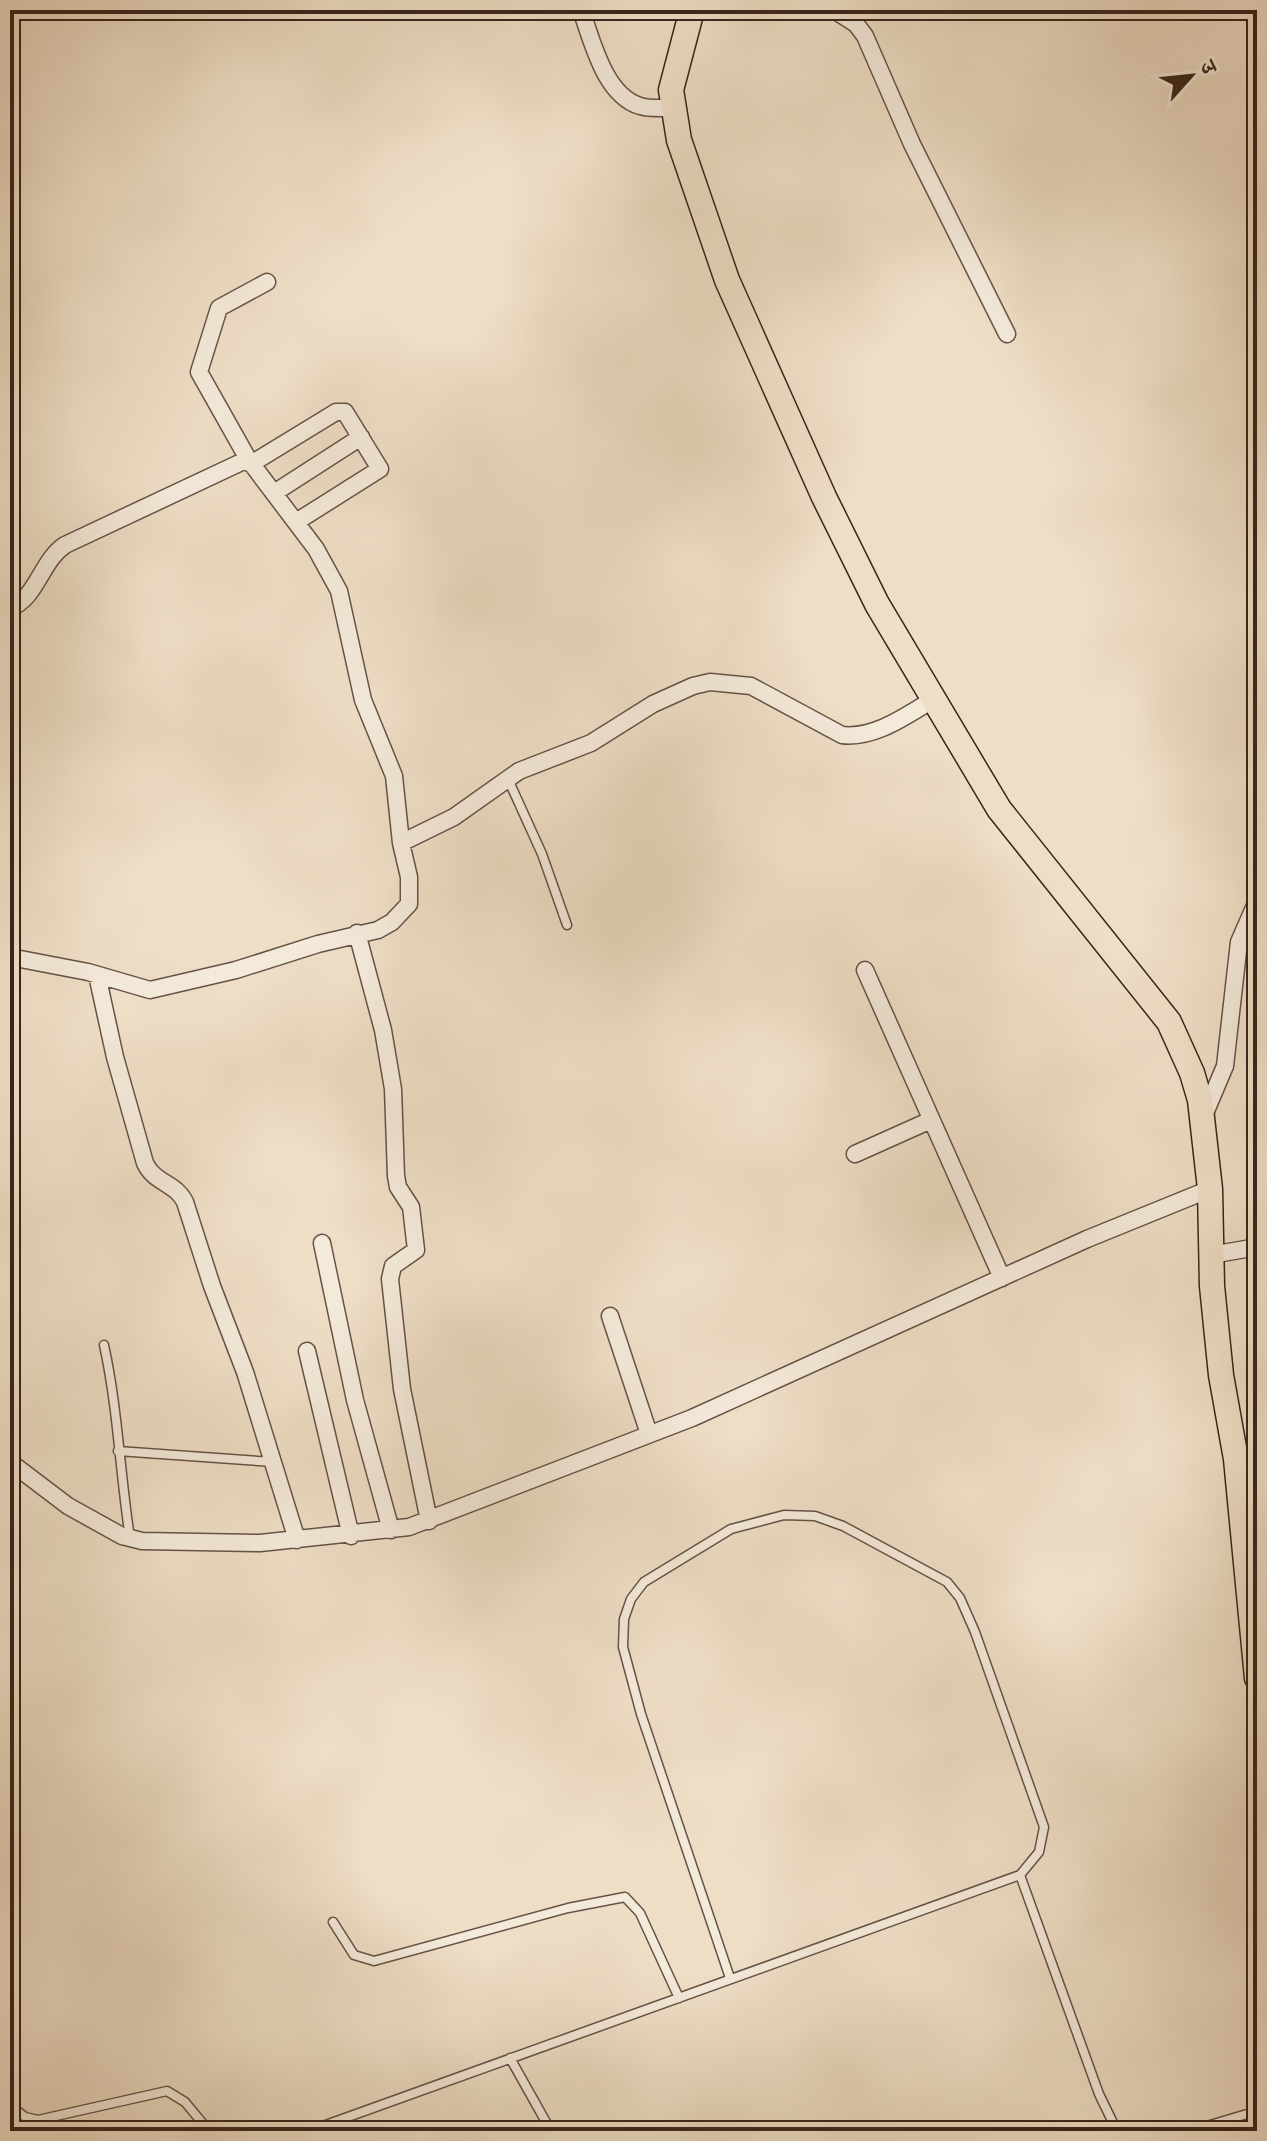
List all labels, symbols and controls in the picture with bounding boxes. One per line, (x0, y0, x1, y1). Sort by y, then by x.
north arrow (1151, 36, 1231, 116)
text: उ (1193, 54, 1224, 80)

